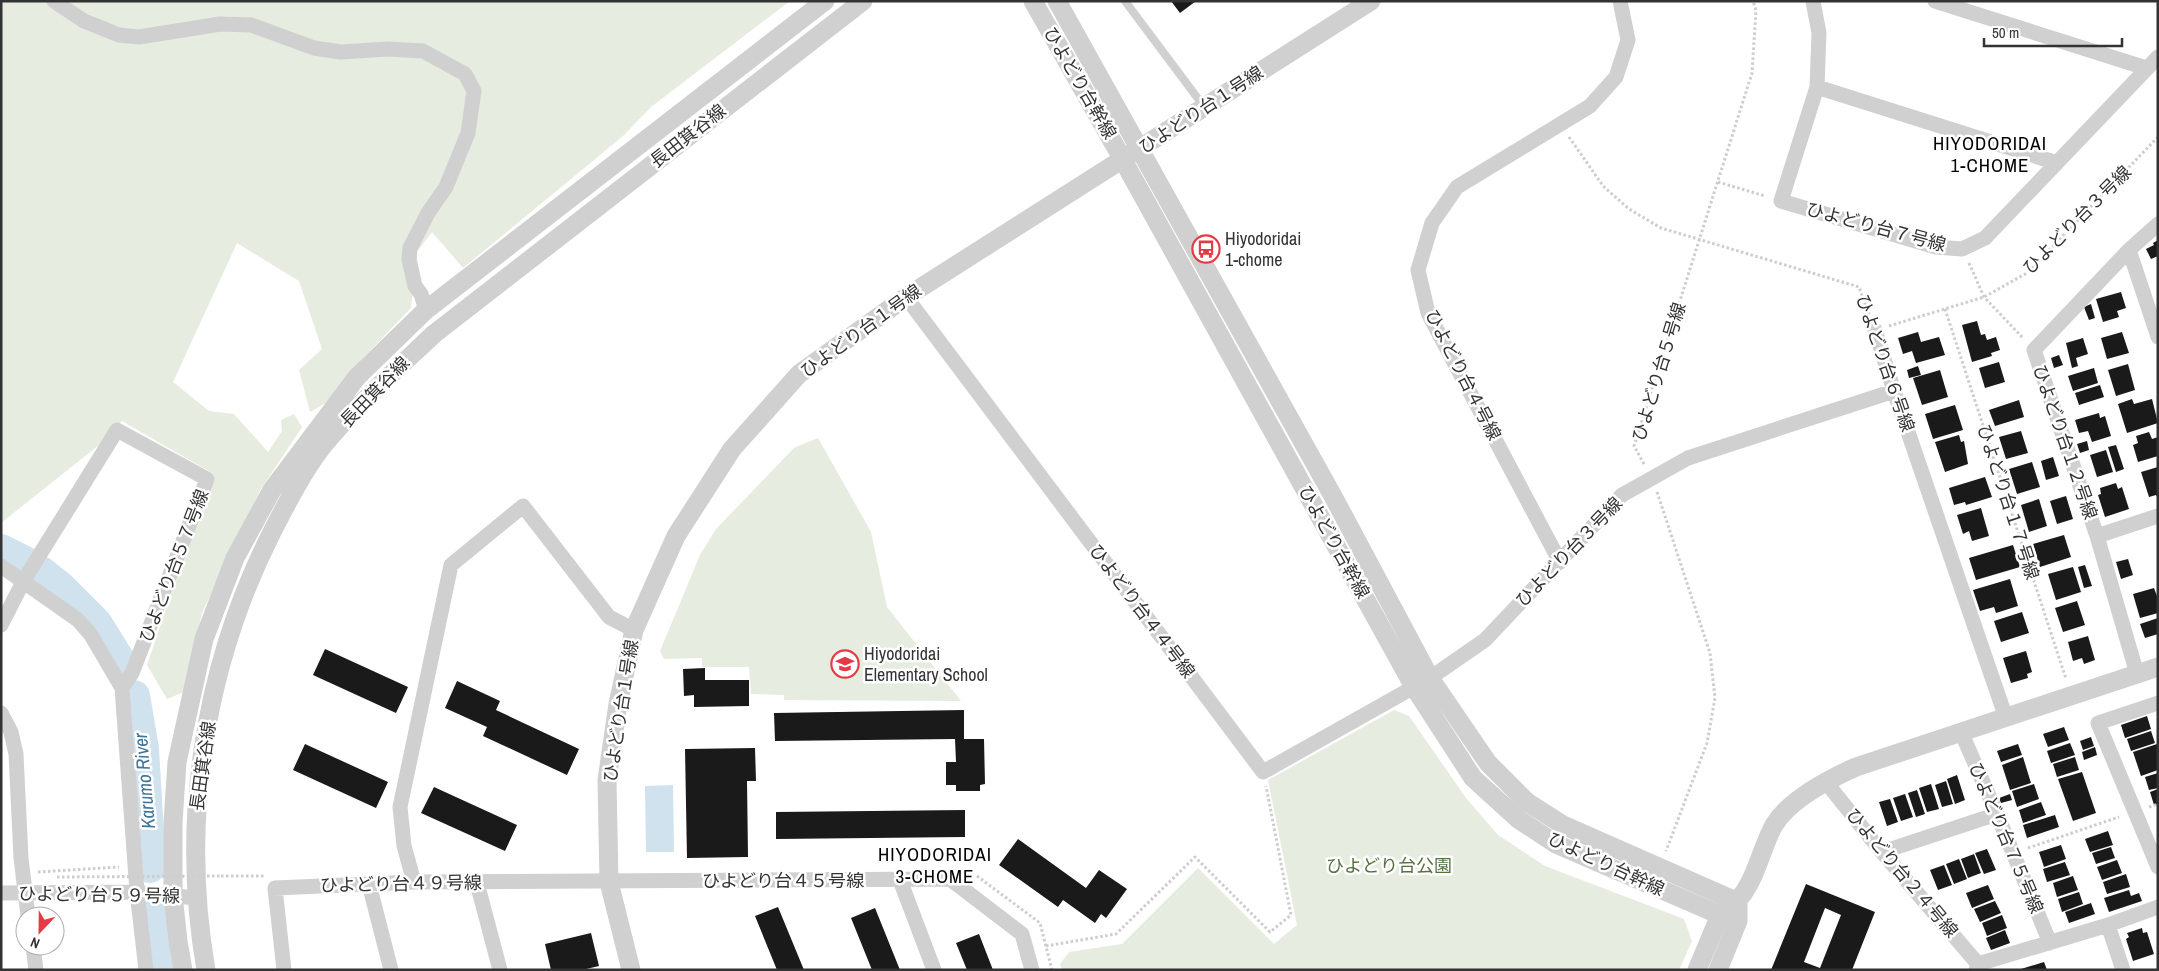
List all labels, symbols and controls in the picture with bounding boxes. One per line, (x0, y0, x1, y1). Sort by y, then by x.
scale bar (1984, 15, 2122, 47)
street label: ひよどり台幹線 (1038, 22, 1123, 144)
text: 50 m (1992, 22, 2019, 43)
street label: ひよどり台１号線 (1134, 60, 1268, 159)
street label: 長田箕谷線 (645, 98, 731, 173)
district label: HIYODORIDAI 1-CHOME (1933, 130, 2047, 178)
street label: ひよどり台３号線 (2017, 160, 2136, 279)
street label: ひよどり台７号線 (1803, 196, 1949, 257)
place label: Hiyodoridai 1-chome (1225, 226, 1301, 272)
bus stop icon: Hiyodoridai 1-chome (1191, 234, 1221, 264)
street label: ひよどり台１号線 (795, 278, 926, 383)
street label: ひよどり台６号線 (1850, 291, 1921, 435)
street label: ひよどり台５号線 (1626, 299, 1692, 444)
street label: ひよどり台４号線 (1420, 305, 1507, 445)
street label: 長田箕谷線 (334, 351, 415, 433)
street label: ひよどり台１２号線 (2027, 361, 2104, 522)
street label: ひよどり台１７号線 (1972, 421, 2045, 583)
street label: ひよどり台幹線 (1293, 481, 1376, 603)
street label: ひよどり台５７号線 (133, 486, 214, 646)
street label: ひよどり台３号線 (1510, 491, 1628, 612)
street label: ひよどり台４４号線 (1084, 538, 1201, 683)
street label: ひよどり台１号線 (597, 638, 644, 784)
place label: Hiyodoridai Elementary School (864, 641, 988, 687)
school or university icon: Hiyodoridai Elementary School (830, 649, 860, 679)
street label: 長田箕谷線 (184, 720, 221, 812)
water label: Karumo River (127, 731, 161, 830)
street label: ひよどり台７５号線 (1963, 758, 2050, 917)
street label: ひよどり台２４号線 (1841, 803, 1964, 943)
street label: ひよどり台幹線 (1544, 826, 1669, 902)
district label: HIYODORIDAI 3-CHOME (878, 841, 992, 889)
park label: ひよどり台公園 (1326, 853, 1452, 878)
street label: ひよどり台４５号線 (702, 868, 864, 893)
street label: ひよどり台４９号線 (320, 870, 482, 897)
street label: ひよどり台５９号線 (18, 881, 180, 908)
north arrow (15, 906, 65, 956)
text: N (28, 933, 42, 953)

